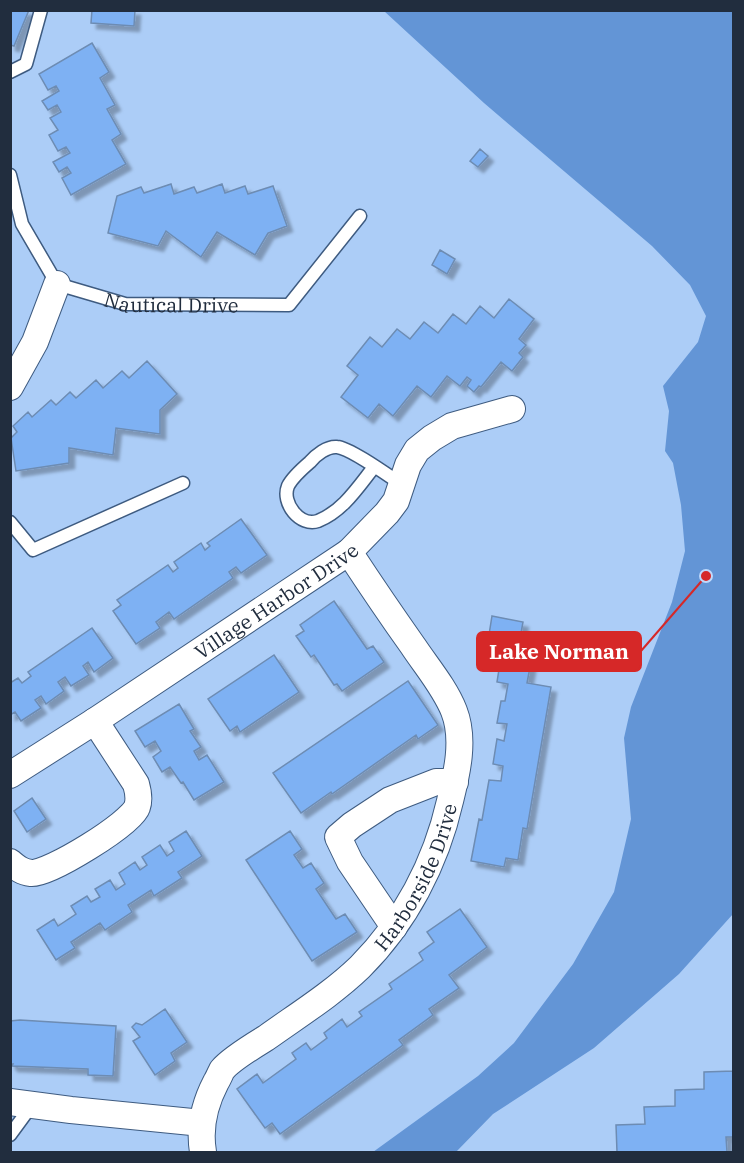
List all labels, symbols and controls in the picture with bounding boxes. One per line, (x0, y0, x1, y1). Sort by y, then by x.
street label: Nautical Drive (101, 285, 239, 318)
street label: Village Harbor Drive (189, 537, 364, 665)
callout: Lake Norman (477, 632, 641, 671)
text: Lake Norman (489, 637, 629, 665)
street label: Harborside Drive (368, 800, 463, 956)

